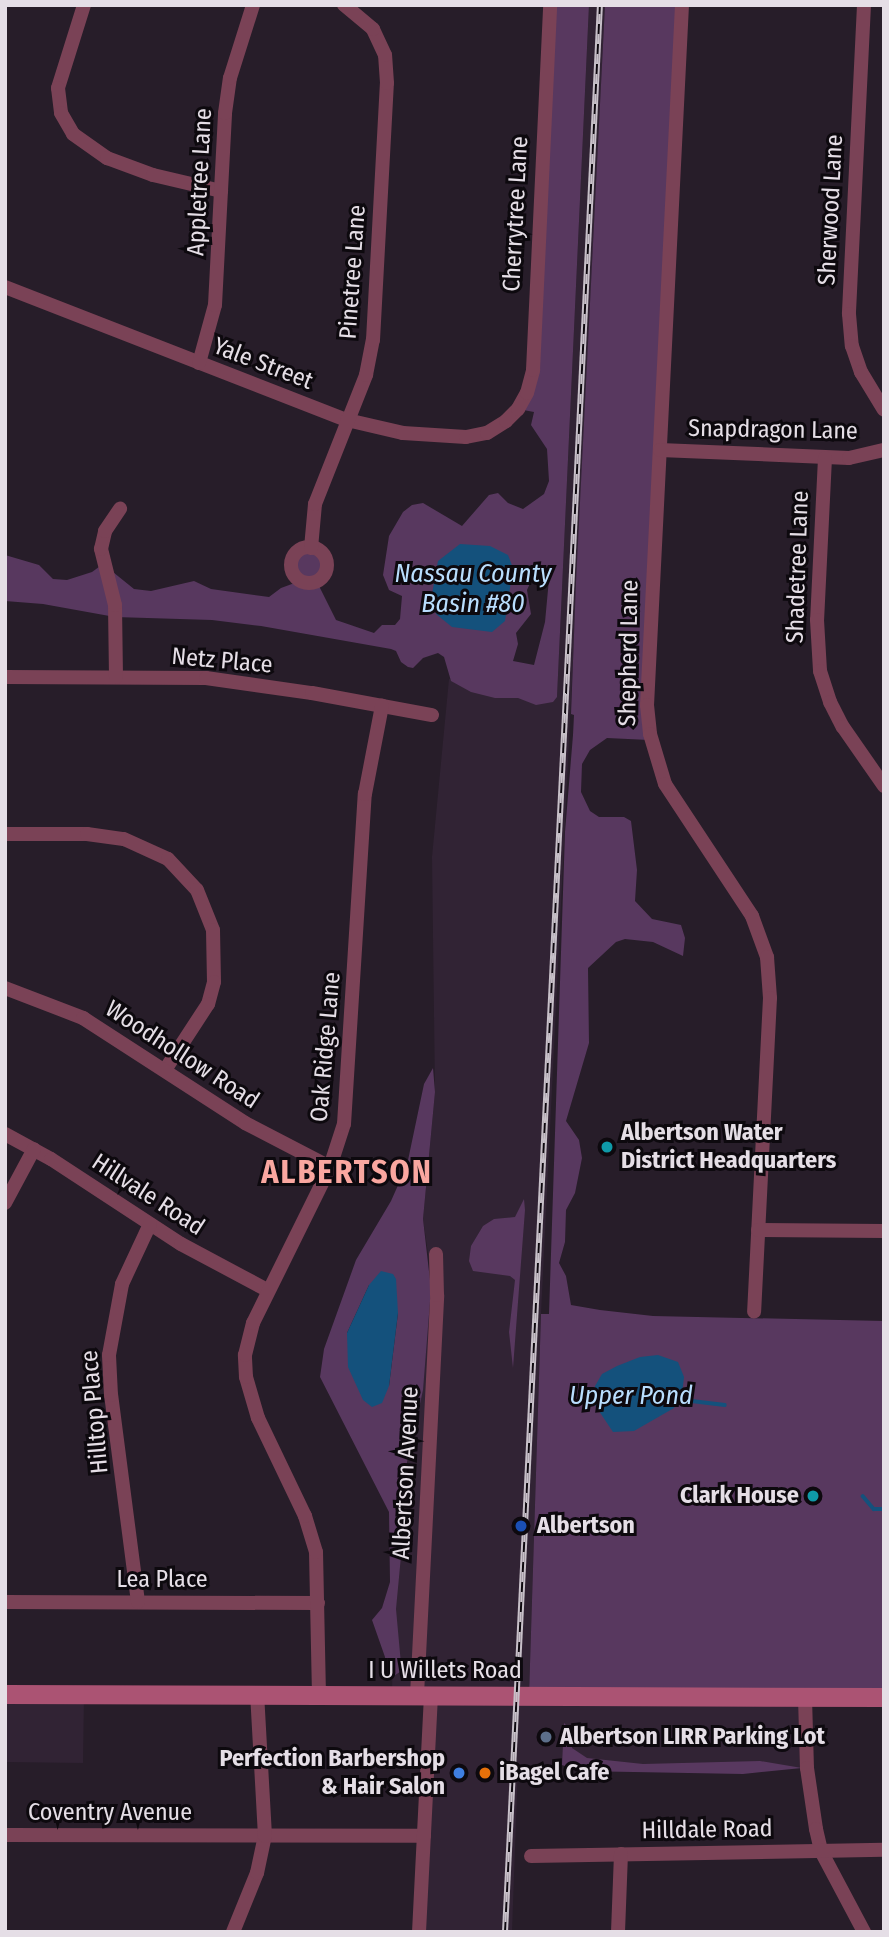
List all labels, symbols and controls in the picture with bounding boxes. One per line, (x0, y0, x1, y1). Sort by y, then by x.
street label: Appletree Lane (182, 107, 218, 257)
street label: Sherwood Lane (813, 134, 849, 286)
street label: Cherrytree Lane (498, 136, 534, 292)
street label: Pinetree Lane (334, 204, 372, 340)
street label: Yale Street (209, 332, 317, 396)
street label: Snapdragon Lane (688, 414, 858, 446)
street label: Shadetree Lane (781, 490, 815, 644)
water label: Nassau County Basin #80 (394, 558, 552, 620)
street label: Shepherd Lane (613, 579, 645, 727)
street label: Netz Place (170, 642, 274, 680)
street label: Oak Ridge Lane (305, 971, 347, 1123)
street label: Woodhollow Road (100, 995, 264, 1115)
place label: Albertson Water District Headquarters (621, 1119, 836, 1175)
marker: Albertson Water District Headquarters (599, 1139, 615, 1155)
street label: Hillvale Road (86, 1148, 210, 1242)
district label: ALBERTSON (262, 1153, 432, 1191)
street label: Hilltop Place (75, 1349, 115, 1475)
water label: Upper Pond (569, 1380, 693, 1412)
street label: Albertson Avenue (387, 1386, 425, 1560)
place label: Clark House (680, 1482, 799, 1510)
marker: Clark House (805, 1488, 821, 1504)
place label: Albertson (537, 1512, 635, 1540)
marker: Albertson (511, 1516, 531, 1536)
street label: Lea Place (116, 1566, 208, 1594)
street label: I U Willets Road (368, 1657, 522, 1685)
place label: Albertson LIRR Parking Lot (560, 1723, 825, 1751)
marker: Albertson LIRR Parking Lot (538, 1729, 554, 1745)
place label: Perfection Barbershop & Hair Salon (220, 1745, 445, 1801)
place label: iBagel Cafe (499, 1759, 610, 1787)
marker: Perfection Barbershop & Hair Salon (451, 1765, 467, 1781)
marker: iBagel Cafe (477, 1765, 493, 1781)
street label: Coventry Avenue (28, 1799, 192, 1827)
street label: Hilldale Road (641, 1814, 773, 1846)

